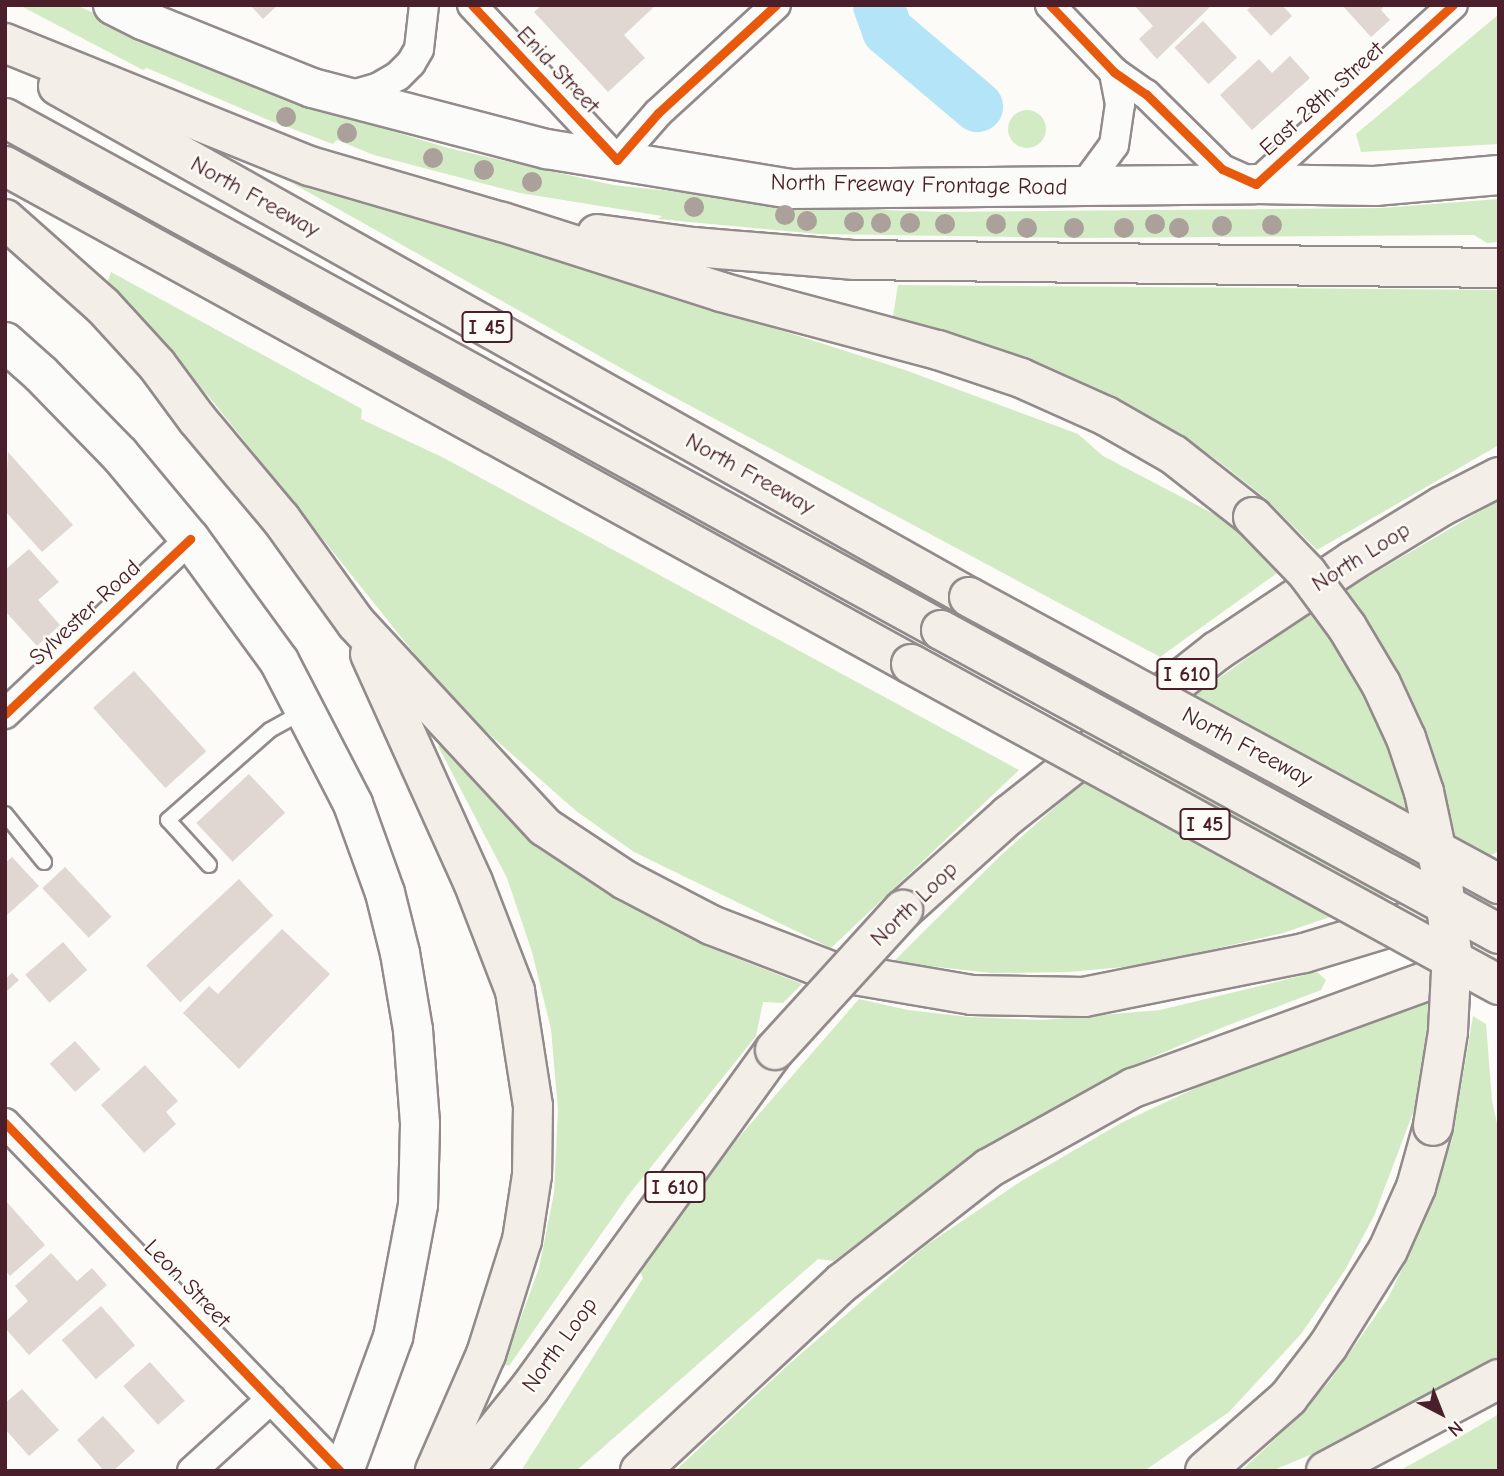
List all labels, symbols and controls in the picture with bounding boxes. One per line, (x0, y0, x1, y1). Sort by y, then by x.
street label: Enid Street (511, 21, 605, 119)
street label: East 28th Street (1254, 36, 1390, 162)
street label: North Freeway (186, 150, 324, 244)
street label: North Freeway Frontage Road (770, 169, 1068, 201)
road number: I 45 (461, 310, 513, 344)
street label: North Freeway (681, 427, 819, 521)
street label: North Loop (1307, 516, 1415, 598)
street label: Sylvester Road (24, 554, 146, 672)
road number: I 610 (1156, 656, 1218, 692)
street label: North Freeway (1177, 701, 1317, 793)
road number: I 45 (1179, 806, 1231, 842)
street label: North Loop (865, 856, 963, 952)
road number: I 610 (644, 1170, 706, 1204)
street label: Leon Street (138, 1234, 236, 1334)
street label: North Loop (516, 1292, 604, 1398)
north arrow (1406, 1378, 1476, 1448)
text: N (1443, 1416, 1467, 1441)

